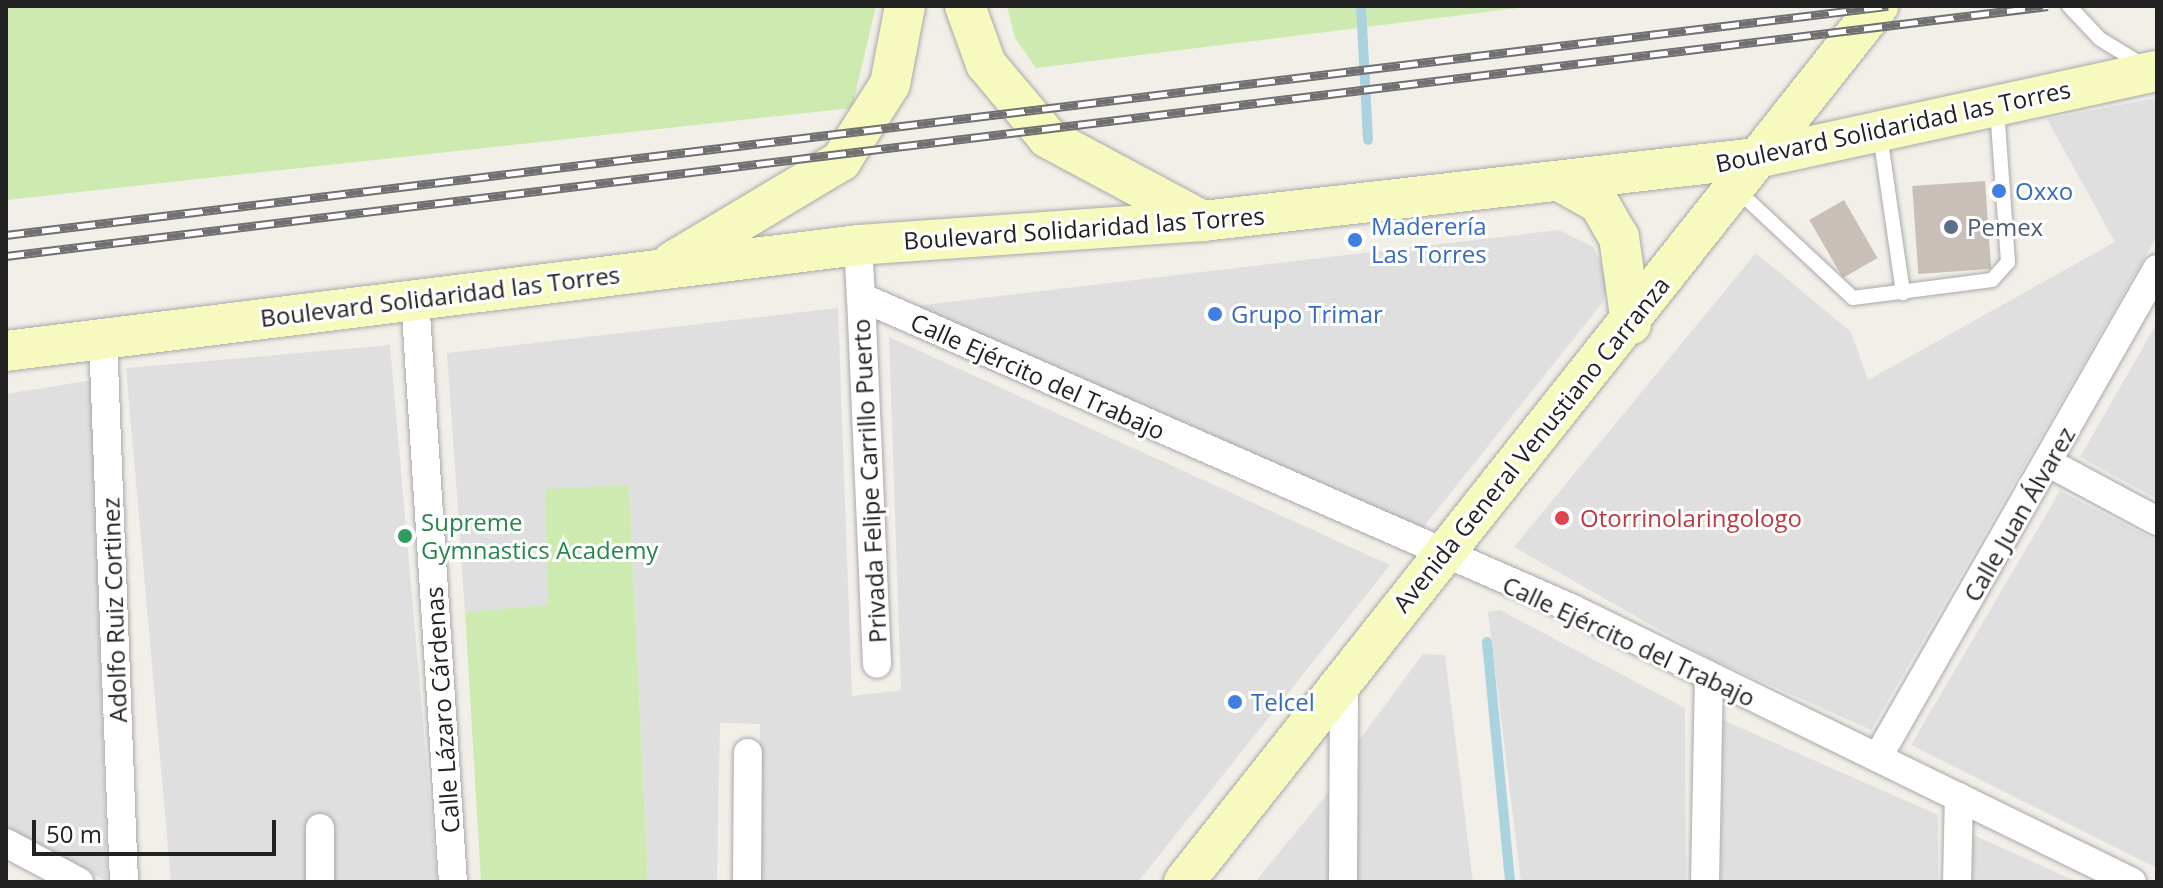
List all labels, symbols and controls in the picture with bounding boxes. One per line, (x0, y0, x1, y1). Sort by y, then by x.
street label: Boulevard Solidaridad las Torres (1713, 74, 2073, 178)
place label: Oxxo (2015, 177, 2073, 205)
marker: Oxxo (1990, 182, 2008, 200)
street label: Boulevard Solidaridad las Torres (902, 201, 1266, 255)
place label: Maderería Las Torres (1371, 212, 1487, 268)
place label: Pemex (1967, 213, 2043, 241)
marker: Pemex (1942, 218, 1960, 236)
marker: Maderería Las Torres (1346, 231, 1364, 249)
street label: Boulevard Solidaridad las Torres (259, 260, 621, 332)
street label: Avenida General Venustiano Carranza (1387, 271, 1675, 617)
place label: Grupo Trimar (1231, 300, 1383, 328)
marker: Grupo Trimar (1206, 305, 1224, 323)
street label: Calle Ejército del Trabajo (906, 307, 1170, 445)
street label: Privada Felipe Carrillo Puerto (846, 318, 892, 644)
street label: Calle Juan Álvarez (1957, 422, 2081, 606)
street label: Adolfo Ruiz Cortinez (96, 497, 132, 723)
place label: Otorrinolaringologo (1580, 504, 1802, 532)
marker: Otorrinolaringologo (1551, 507, 1573, 529)
place label: Supreme Gymnastics Academy (421, 508, 658, 564)
marker: Supreme Gymnastics Academy (396, 527, 414, 545)
street label: Calle Ejército del Trabajo (1498, 570, 1760, 712)
street label: Calle Lázaro Cárdenas (419, 586, 465, 834)
place label: Telcel (1251, 688, 1315, 716)
marker: Telcel (1226, 693, 1244, 711)
scale bar (36, 804, 280, 854)
text: 50 m (46, 817, 102, 850)

